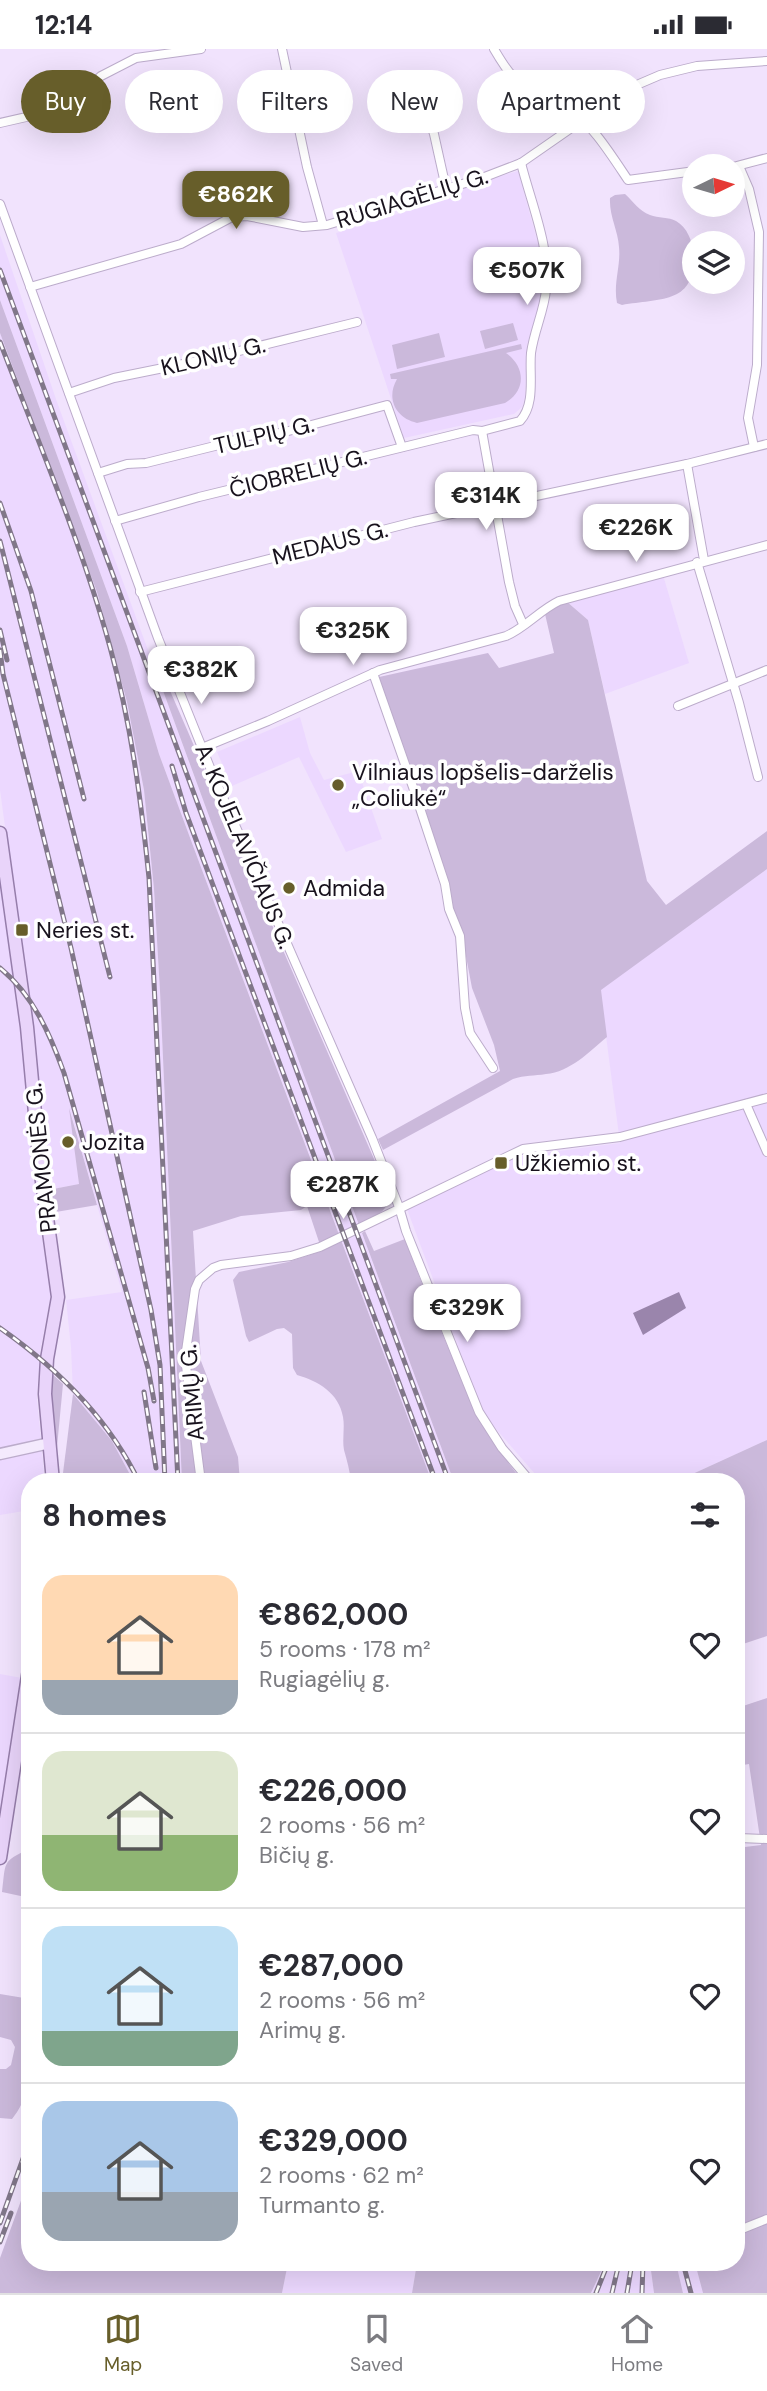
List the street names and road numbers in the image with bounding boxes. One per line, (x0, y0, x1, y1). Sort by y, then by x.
street label: RUGIAGĖLIŲ G. (333, 161, 491, 235)
street label: KLONIŲ G. (158, 329, 268, 383)
street label: TULPIŲ G. (211, 409, 317, 461)
street label: ČIOBRELIŲ G. (226, 441, 370, 505)
street label: MEDAUS G. (269, 514, 391, 572)
street label: A. KOJELAVIČIAUS G. (188, 739, 302, 953)
street label: PRAMONĖS G. (18, 1082, 64, 1234)
street label: ARIMŲ G. (173, 1343, 211, 1443)

